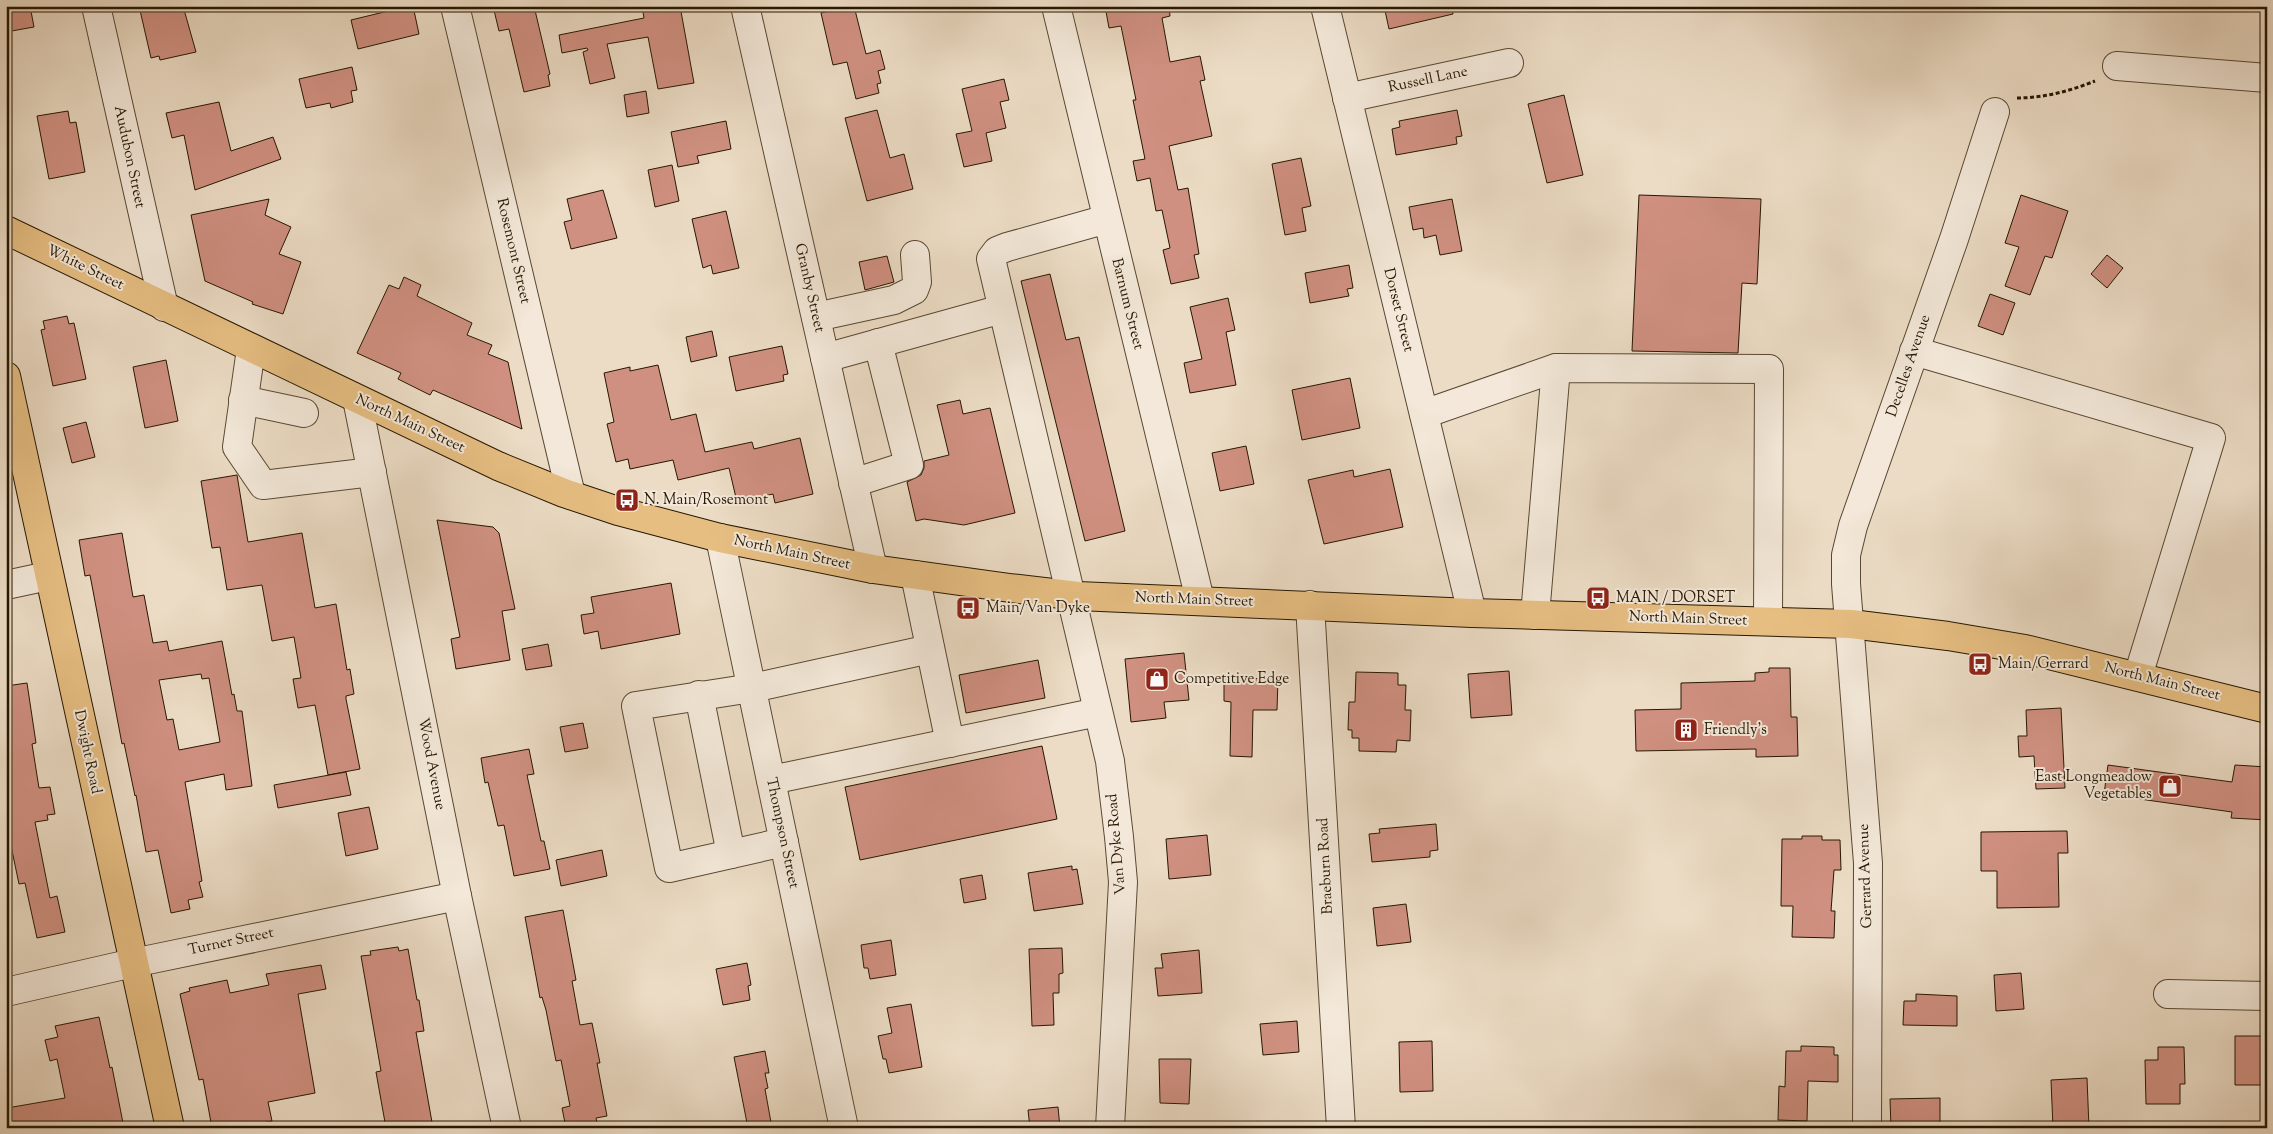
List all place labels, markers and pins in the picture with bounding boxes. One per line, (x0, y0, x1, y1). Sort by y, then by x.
bus stop icon: N. Main/Rosemont (614, 487, 640, 513)
place label: N. Main/Rosemont (644, 490, 768, 511)
bus stop icon: MAIN / DORSET (1585, 585, 1611, 611)
place label: MAIN / DORSET (1616, 588, 1736, 609)
bus stop icon: Main/Van Dyke (955, 595, 981, 621)
place label: Main/Van Dyke (986, 598, 1090, 619)
bus stop icon: Main/Gerrard (1967, 651, 1993, 677)
place label: Main/Gerrard (1998, 654, 2089, 675)
shop icon: Competitive Edge (1144, 666, 1170, 692)
place label: Competitive Edge (1174, 669, 1289, 690)
building icon: Friendly's (1673, 717, 1699, 743)
place label: Friendly's (1704, 720, 1767, 741)
place label: East Longmeadow Vegetables (2035, 767, 2152, 805)
shop icon: East Longmeadow Vegetables (2157, 773, 2183, 799)

